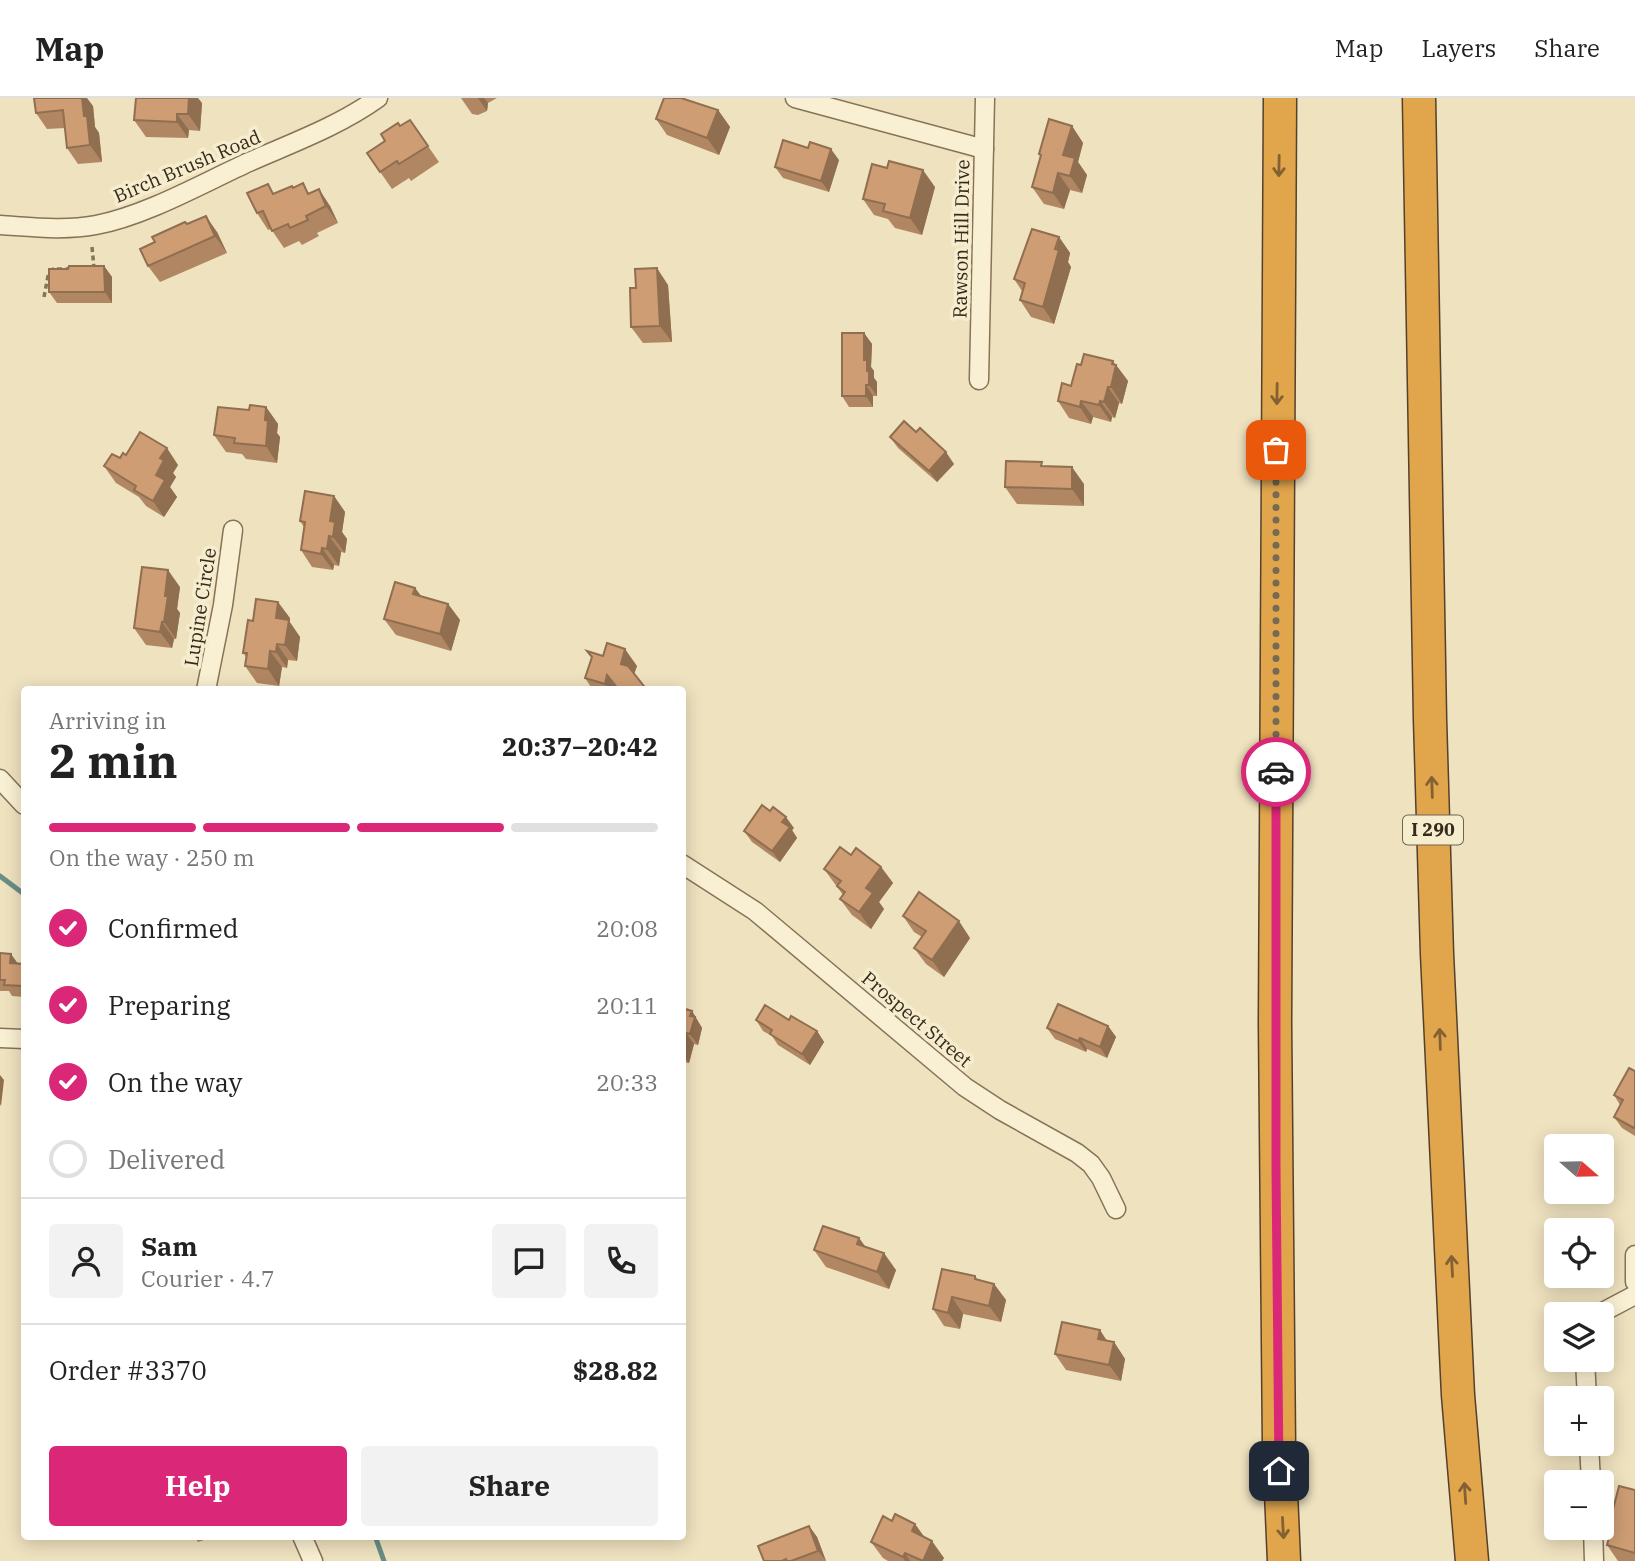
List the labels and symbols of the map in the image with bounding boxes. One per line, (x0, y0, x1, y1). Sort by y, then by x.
street label: Birch Brush Road (110, 124, 264, 208)
one-way arrow (1272, 154, 1286, 177)
street label: Rawson Hill Drive (948, 159, 974, 319)
one-way arrow (1270, 382, 1284, 405)
pin (1246, 420, 1306, 480)
street label: Lupine Circle (179, 546, 221, 668)
courier (1241, 737, 1311, 807)
one-way arrow (1425, 776, 1438, 799)
road number: I 290 (1403, 816, 1463, 844)
street label: Prospect Street (857, 966, 977, 1072)
one-way arrow (1433, 1028, 1446, 1051)
north arrow (1544, 1134, 1614, 1204)
one-way arrow (1445, 1255, 1458, 1278)
pin (1249, 1441, 1309, 1501)
one-way arrow (1459, 1482, 1472, 1505)
one-way arrow (1276, 1516, 1289, 1539)

